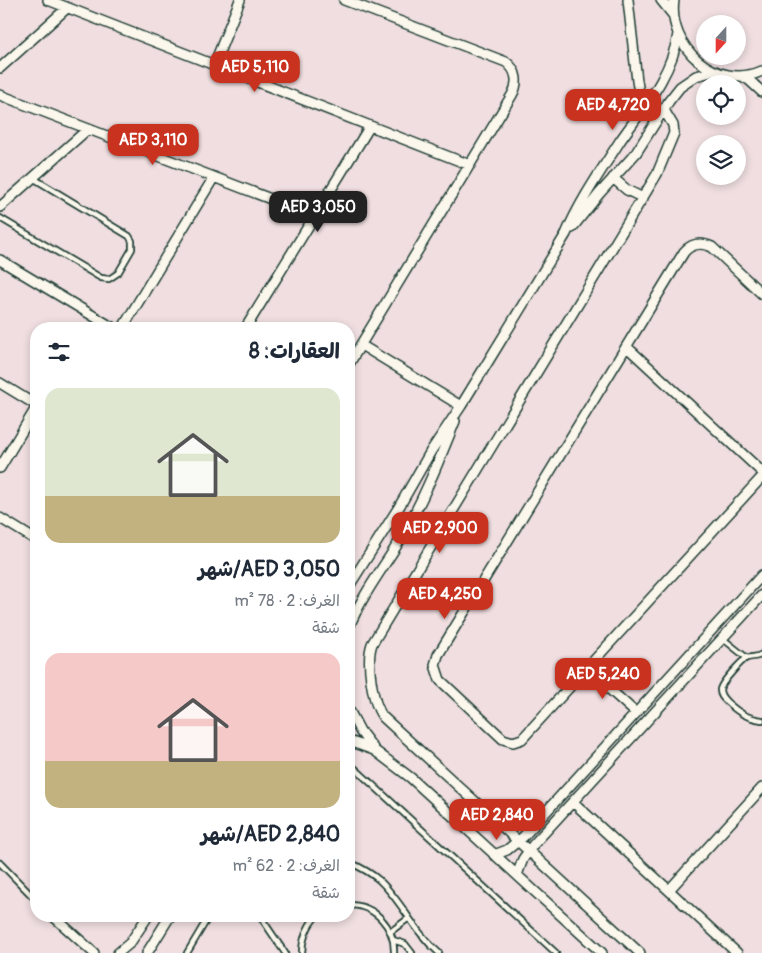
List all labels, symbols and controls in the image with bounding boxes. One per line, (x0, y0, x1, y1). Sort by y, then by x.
north arrow (696, 15, 746, 65)
map controls (696, 15, 746, 185)
pin: AED 5,110 (198, 51, 312, 93)
text: AED 5,110 (221, 57, 289, 77)
button: locate (696, 75, 746, 125)
pin: AED 4,720 (556, 88, 670, 131)
text: AED 4,720 (576, 95, 650, 115)
pin: AED 3,110 (96, 124, 210, 166)
text: AED 3,110 (119, 130, 187, 150)
button: layers (696, 135, 746, 185)
pin: AED 3,050 (261, 190, 375, 233)
text: AED 3,050 (280, 197, 356, 217)
icon: filters (45, 338, 73, 366)
text: العقارات: 8 (249, 338, 340, 365)
icon: home (148, 420, 238, 510)
pin: AED 2,900 (383, 512, 497, 554)
text: AED 2,900 (402, 518, 478, 538)
text: AED 3,050/شهر (198, 556, 340, 583)
pin: AED 4,250 (388, 578, 502, 620)
text: AED 4,250 (408, 584, 482, 604)
text: الغرف: 2 · 78 m² (235, 591, 340, 611)
text: شقة (312, 618, 340, 638)
pin: AED 5,240 (546, 658, 660, 700)
text: AED 5,240 (566, 664, 640, 684)
icon: home (148, 685, 238, 775)
pin: AED 2,840 (440, 798, 554, 841)
text: AED 2,840 (460, 805, 534, 825)
text: AED 2,840/شهر (201, 821, 340, 848)
text: الغرف: 2 · 62 m² (233, 856, 340, 876)
text: شقة (312, 883, 340, 903)

